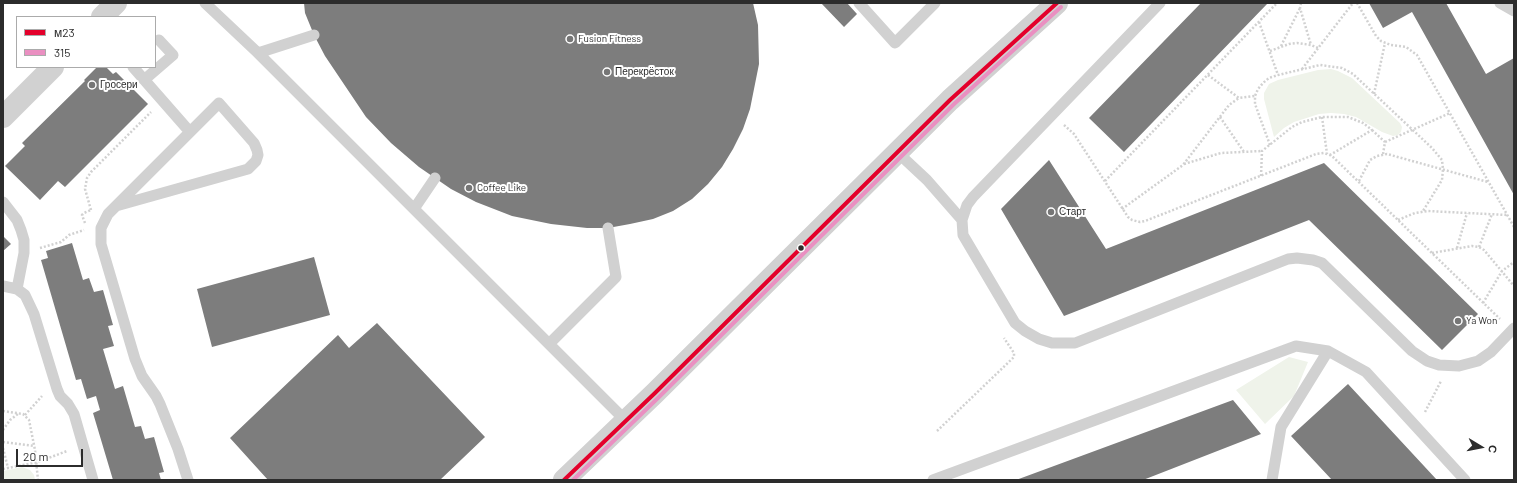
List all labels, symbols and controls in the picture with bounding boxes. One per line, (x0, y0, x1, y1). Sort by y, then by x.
legend (16, 16, 156, 68)
text: м23 (54, 25, 75, 39)
place label: Fusion Fitness (578, 33, 641, 45)
marker: Fusion Fitness (565, 34, 575, 44)
text: 315 (54, 45, 70, 59)
place label: Перекрёсток (615, 66, 674, 78)
marker: Перекрёсток (602, 67, 612, 77)
place label: Гросери (100, 79, 138, 91)
marker: Гросери (87, 80, 97, 90)
place label: Coffee Like (477, 182, 526, 194)
marker: Coffee Like (464, 183, 474, 193)
place label: Старт (1059, 206, 1086, 218)
marker: Старт (1046, 207, 1056, 217)
unlabelled marker (796, 243, 806, 253)
place label: Ya Won (1466, 315, 1497, 327)
marker: Ya Won (1453, 316, 1463, 326)
north arrow (1461, 427, 1501, 467)
scale bar (18, 441, 85, 467)
text: С (1486, 444, 1500, 454)
text: 20 m (23, 449, 49, 463)

